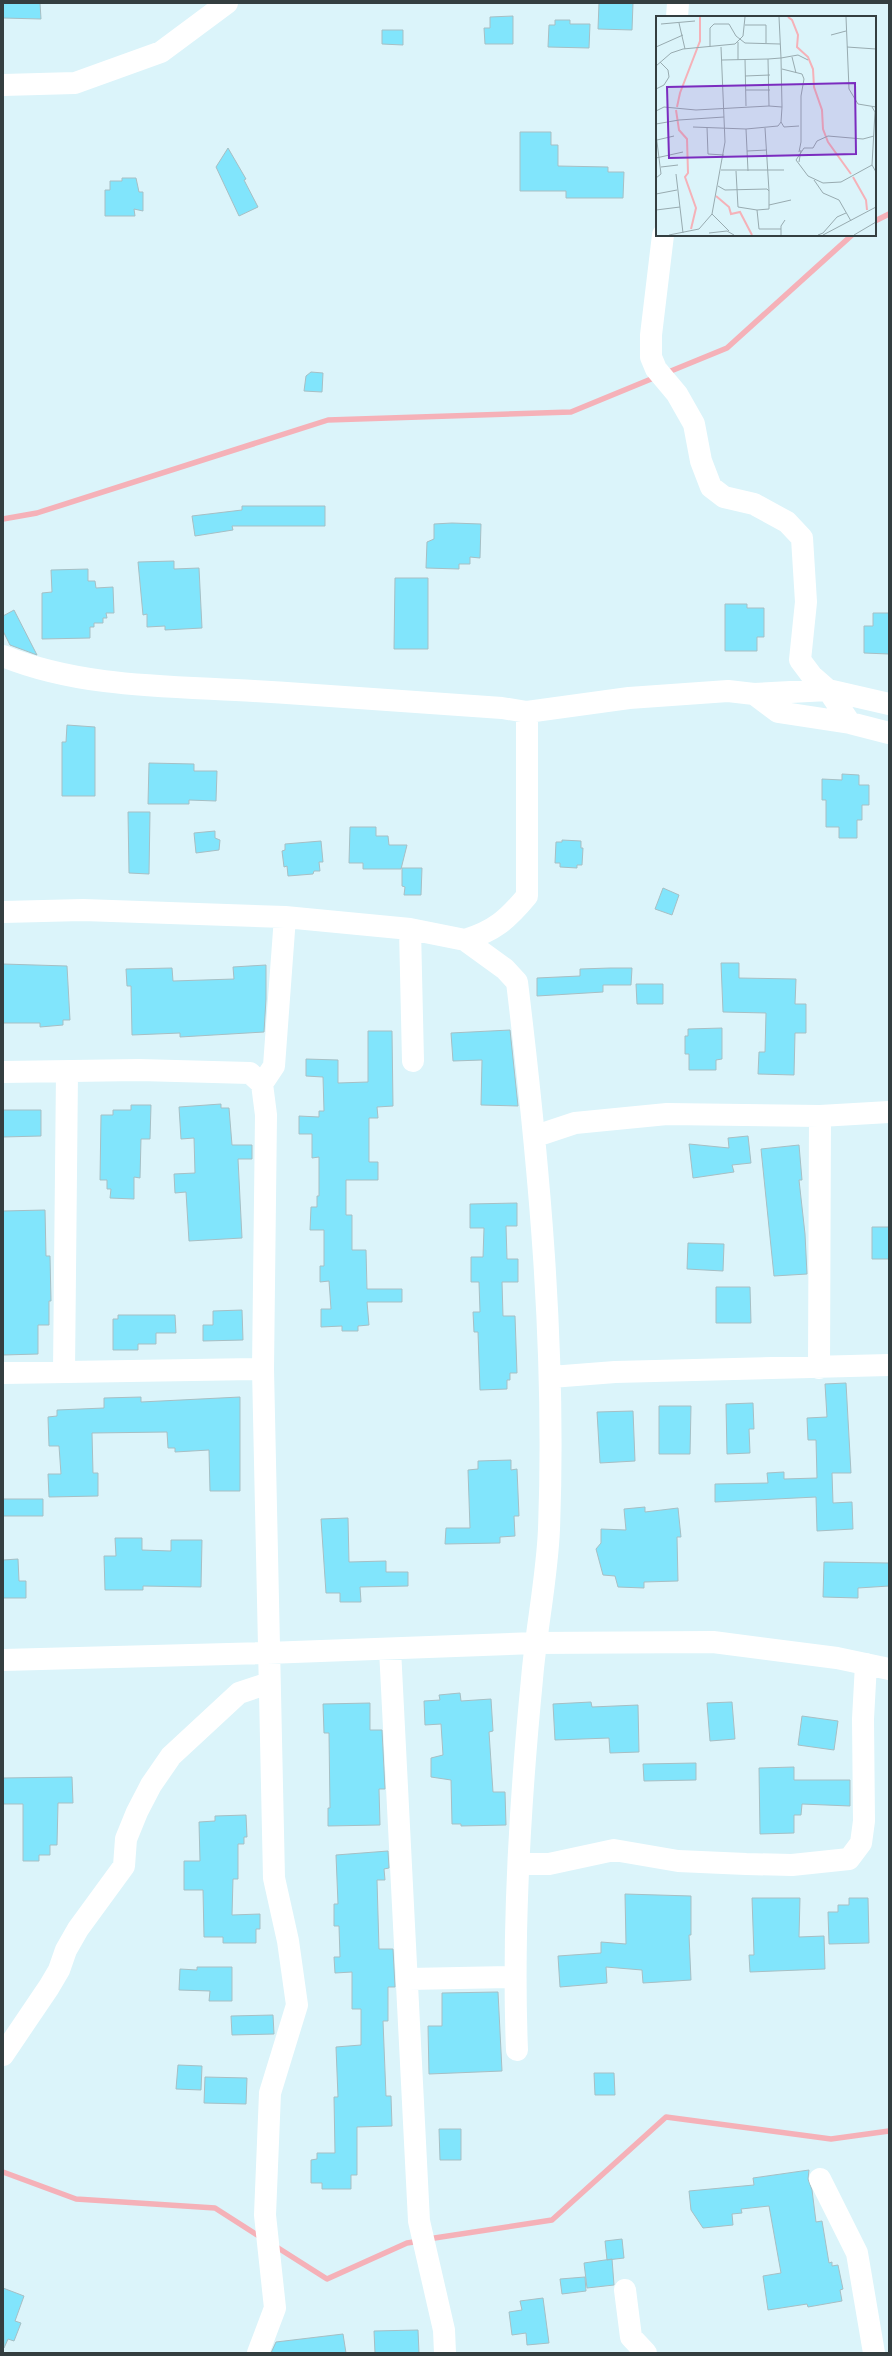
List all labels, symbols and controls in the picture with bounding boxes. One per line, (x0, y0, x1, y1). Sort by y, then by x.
inset map (656, 16, 876, 236)

